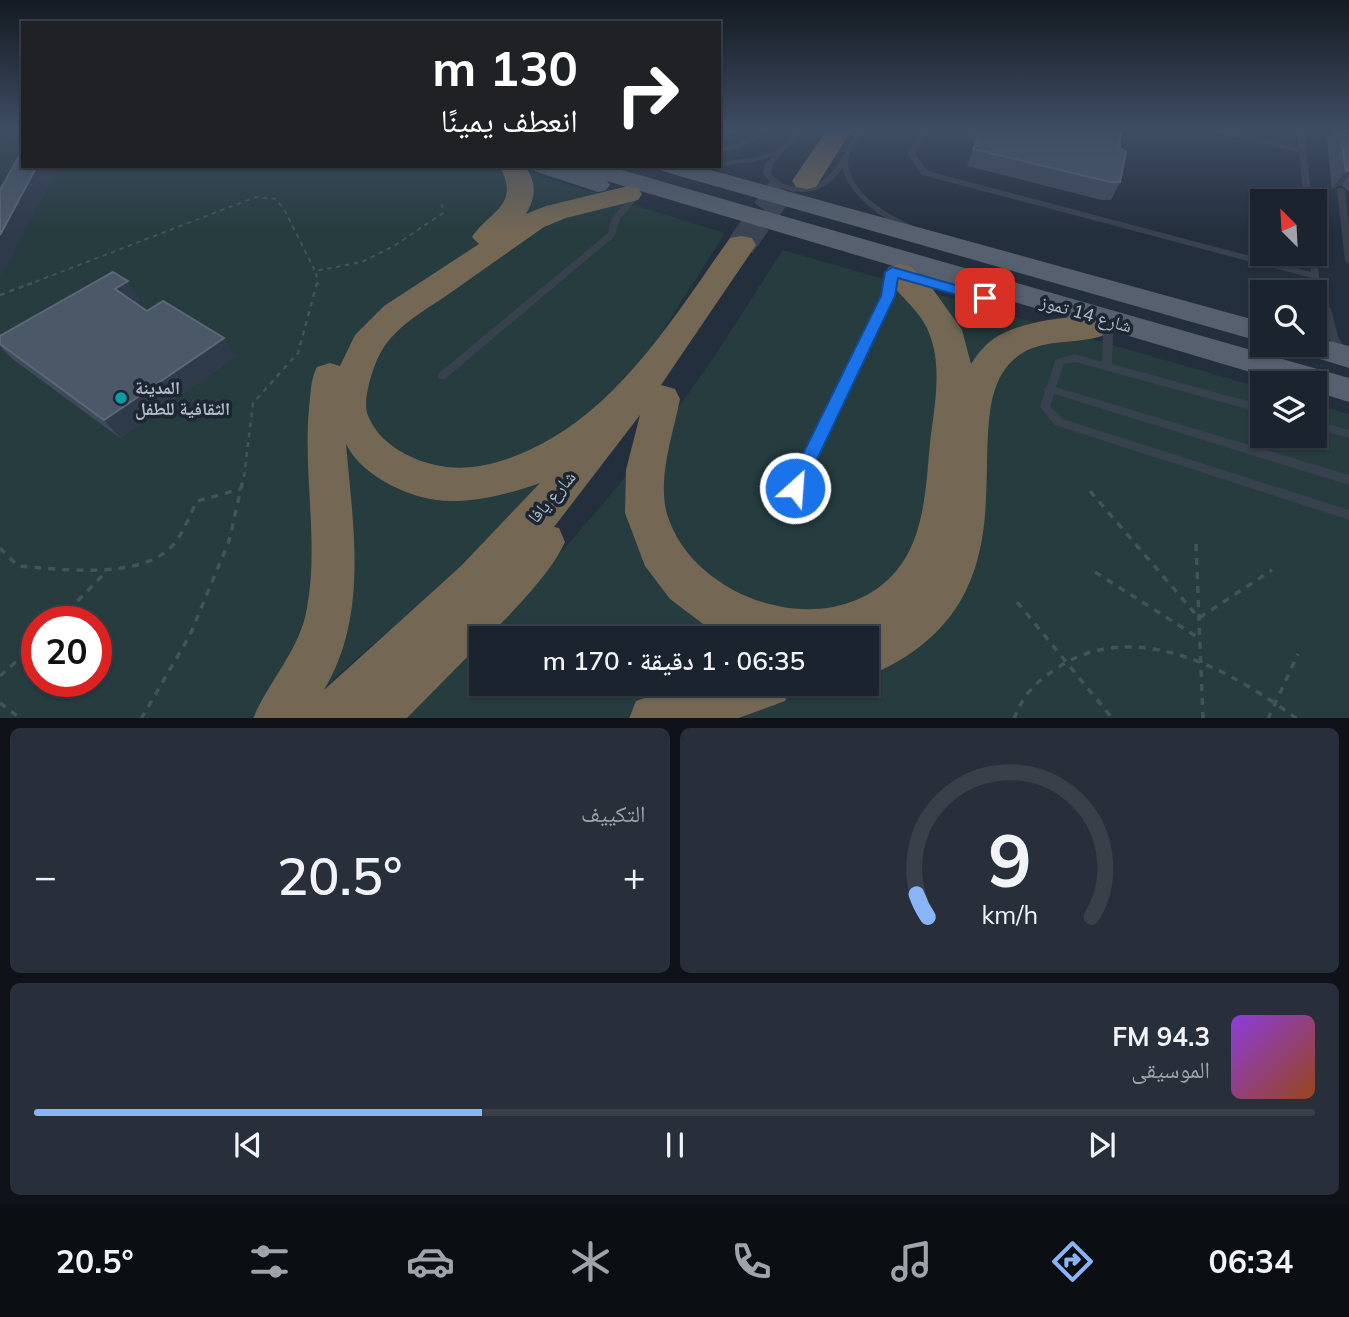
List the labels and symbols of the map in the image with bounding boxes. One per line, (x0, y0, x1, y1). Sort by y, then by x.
north arrow (1250, 189, 1326, 266)
pin (955, 268, 1015, 328)
street label: شارع 14 تموز (1037, 289, 1135, 338)
place label: المدينة الثقافية للطفل (135, 376, 230, 420)
marker: المدينة الثقافية للطفل (113, 390, 129, 406)
position arrow (758, 451, 832, 525)
street label: شارع يافا (523, 466, 581, 528)
speed limit sign: 20 (21, 606, 112, 697)

